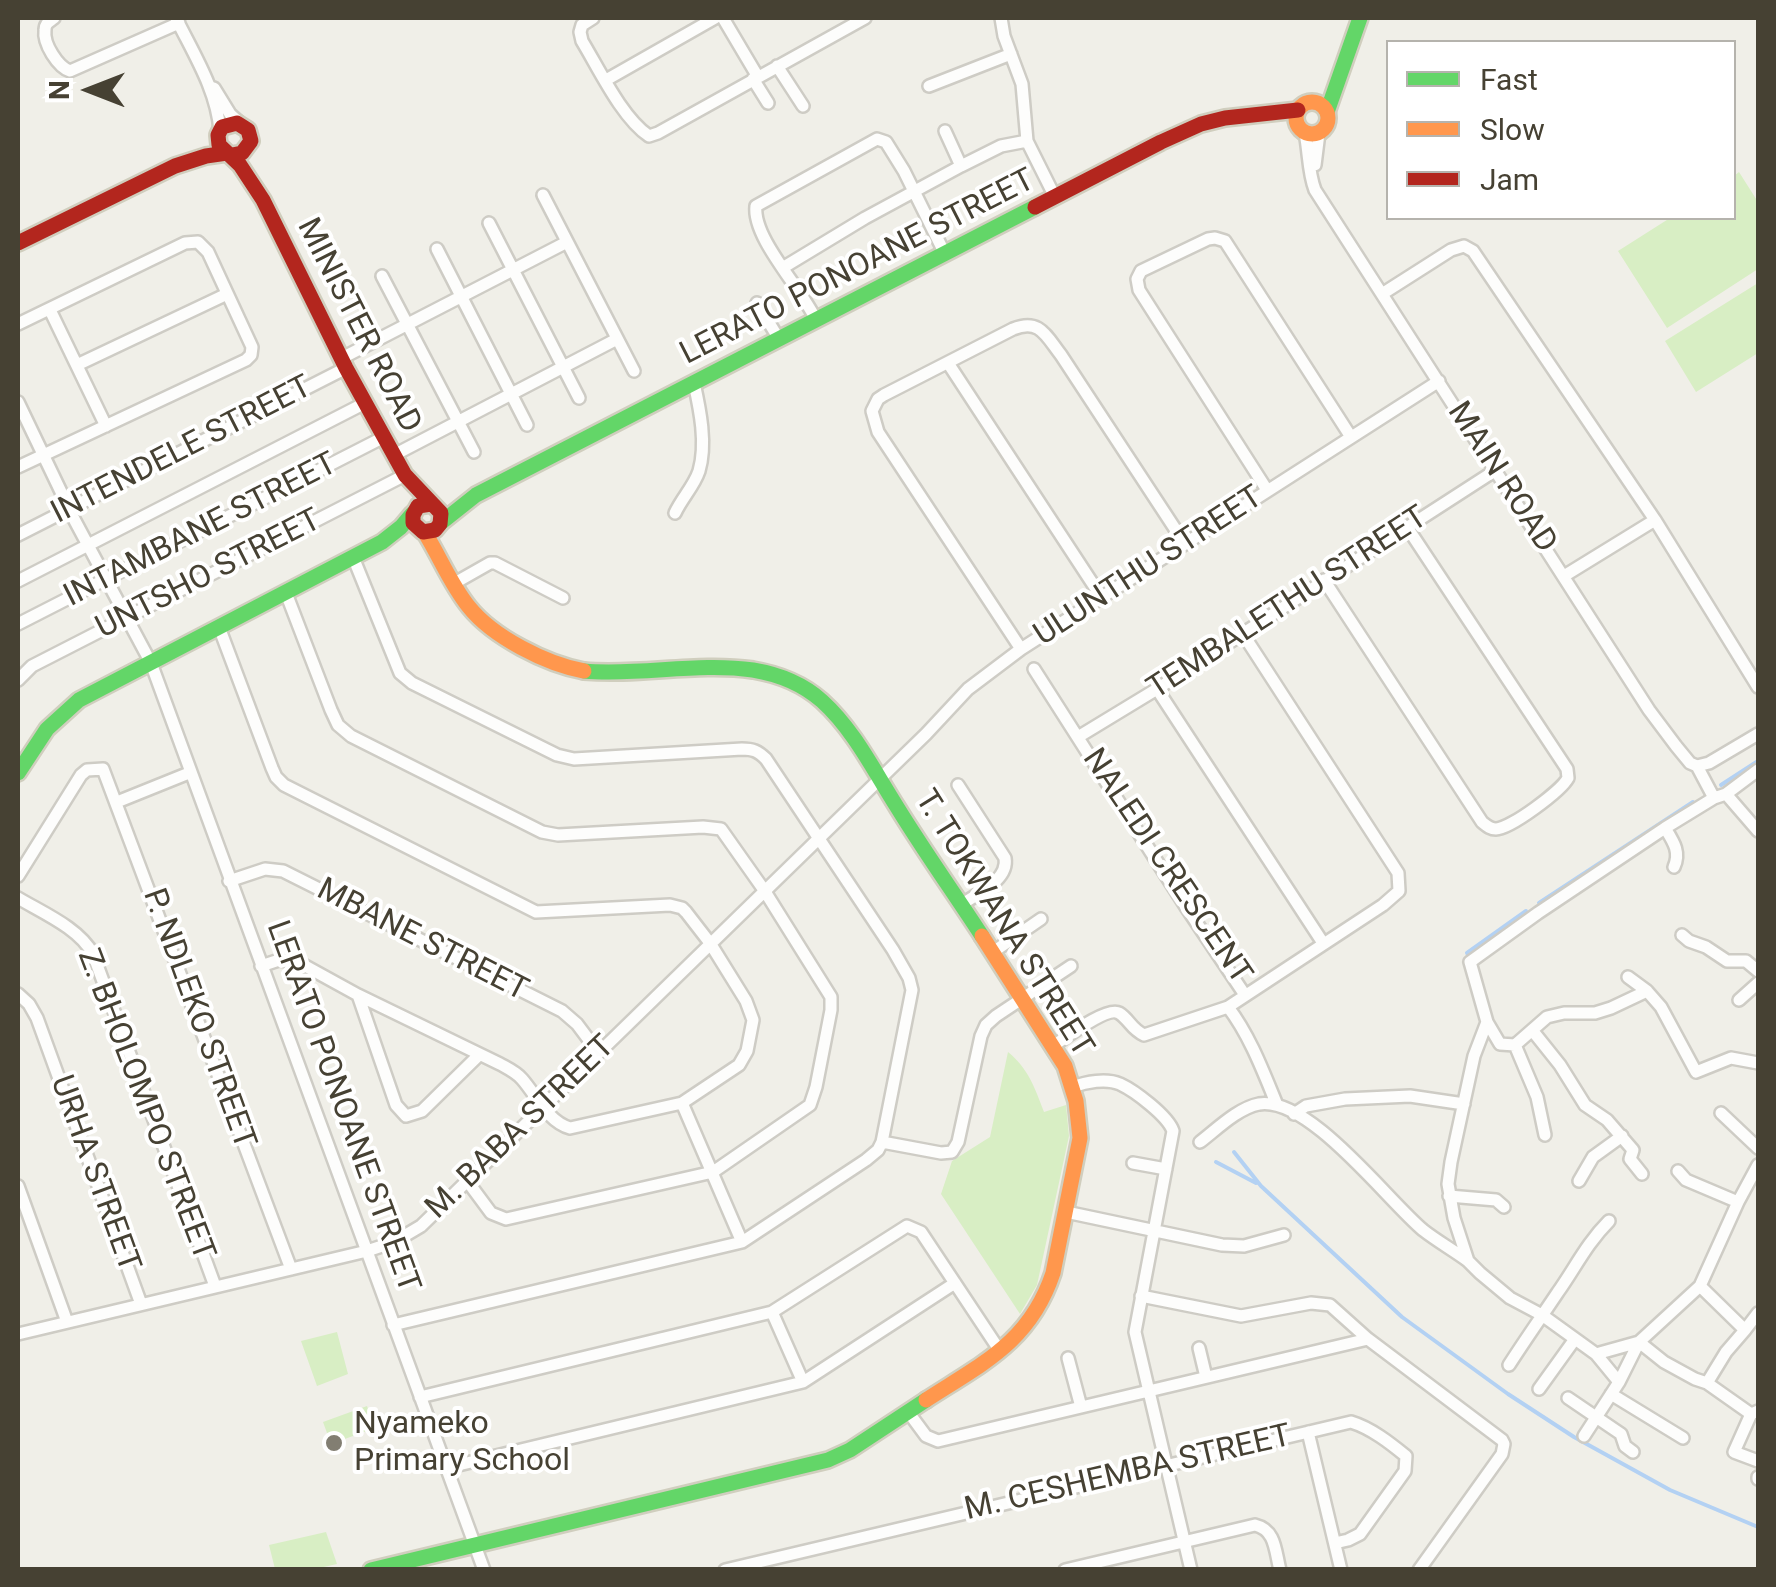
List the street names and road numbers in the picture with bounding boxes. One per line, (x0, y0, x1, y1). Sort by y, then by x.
street label: LERATO PONOANE STREET (674, 162, 1042, 374)
street label: MINISTER ROAD (287, 212, 429, 440)
street label: INTENDELE STREET (45, 369, 319, 533)
street label: MAIN ROAD (1438, 395, 1564, 561)
street label: INTAMBANE STREET (58, 446, 344, 616)
street label: ULUNTHU STREET (1028, 479, 1270, 655)
street label: TEMBALETHU STREET (1141, 499, 1435, 709)
street label: UNTSHO STREET (90, 502, 328, 648)
street label: NALEDI CRESCENT (1073, 742, 1259, 992)
street label: T. TOKWANA STREET (905, 784, 1101, 1064)
street label: MBANE STREET (310, 871, 534, 1011)
street label: P. NDLEKO STREET (133, 884, 263, 1154)
street label: LERATO PONOANE STREET (257, 916, 427, 1298)
street label: Z. BHOLOMPO STREET (68, 944, 222, 1266)
street label: M. BABA STREET (419, 1028, 623, 1228)
street label: URHA STREET (41, 1071, 147, 1277)
street label: M. CESHEMBA STREET (961, 1418, 1295, 1530)

